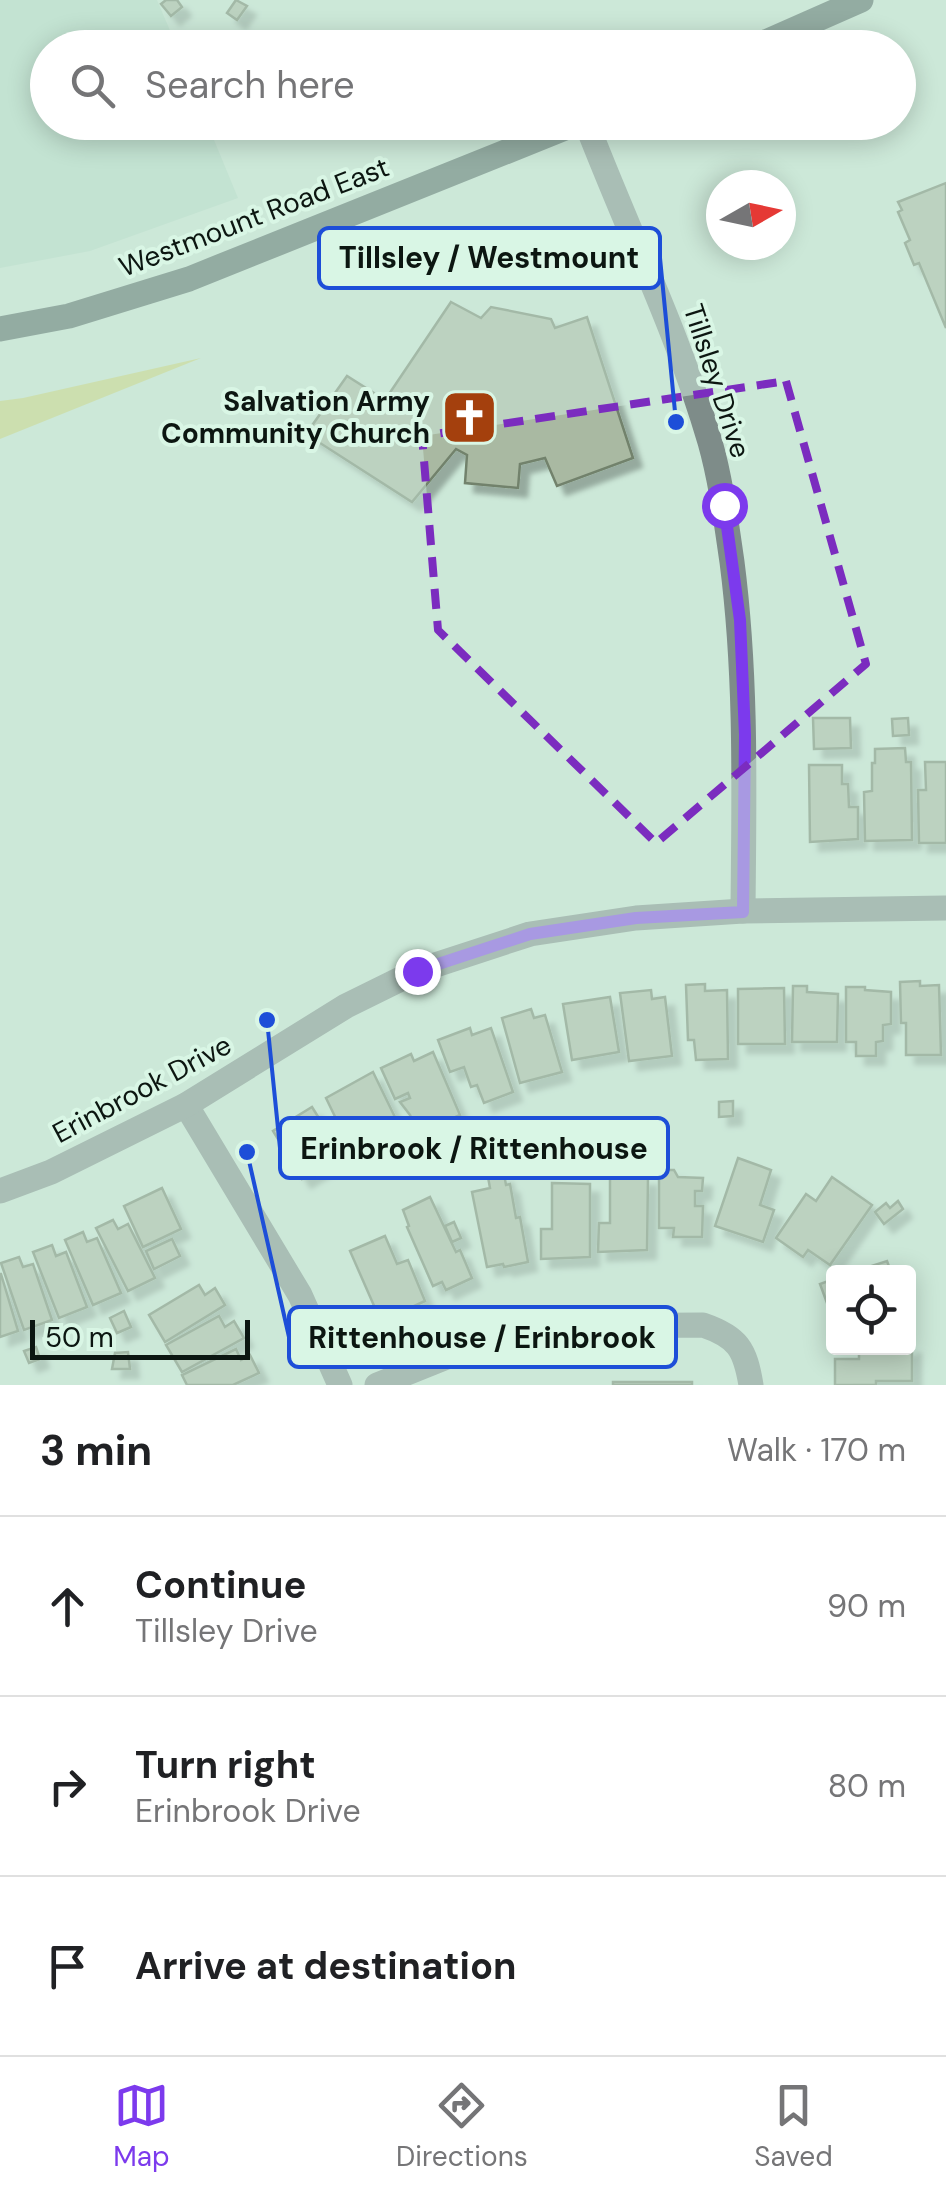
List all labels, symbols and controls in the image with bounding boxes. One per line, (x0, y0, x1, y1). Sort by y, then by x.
search box (30, 30, 916, 140)
icon: search (65, 58, 120, 113)
text: Search here (145, 60, 355, 110)
street label: Westmount Road East (114, 148, 394, 286)
north arrow (706, 170, 796, 260)
callout: Tillsley / Westmount (319, 228, 660, 288)
text: Tillsley / Westmount (339, 238, 639, 277)
street label: Tillsley Drive (675, 299, 759, 463)
place label: Salvation Army Community Church (161, 383, 430, 452)
church icon: Salvation Army Community Church (439, 387, 499, 447)
route start (702, 483, 748, 529)
route end (395, 949, 441, 995)
street label: Erinbrook Drive (46, 1026, 238, 1152)
callout: Erinbrook / Rittenhouse (280, 1118, 668, 1178)
text: Erinbrook / Rittenhouse (300, 1129, 648, 1168)
map controls (826, 1265, 916, 1355)
button: locate (826, 1265, 916, 1355)
callout: Rittenhouse / Erinbrook (289, 1307, 676, 1367)
scale bar (30, 1315, 250, 1360)
text: Rittenhouse / Erinbrook (308, 1318, 656, 1357)
text: 50 m (45, 1319, 114, 1356)
text: 3 min (40, 1423, 152, 1478)
text: Walk · 170 m (727, 1429, 906, 1471)
text: Continue (135, 1560, 306, 1610)
icon: ahead (40, 1579, 95, 1634)
text: 90 m (827, 1585, 906, 1627)
text: Tillsley Drive (135, 1610, 318, 1652)
text: Turn right (135, 1740, 316, 1790)
icon: right (40, 1759, 95, 1814)
text: 80 m (828, 1765, 906, 1807)
text: Erinbrook Drive (135, 1790, 361, 1832)
icon: arrive (40, 1939, 95, 1994)
text: Arrive at destination (135, 1941, 517, 1991)
tab: Map (113, 2078, 170, 2175)
tab: Directions (396, 2078, 528, 2175)
tab: Saved (754, 2078, 833, 2175)

